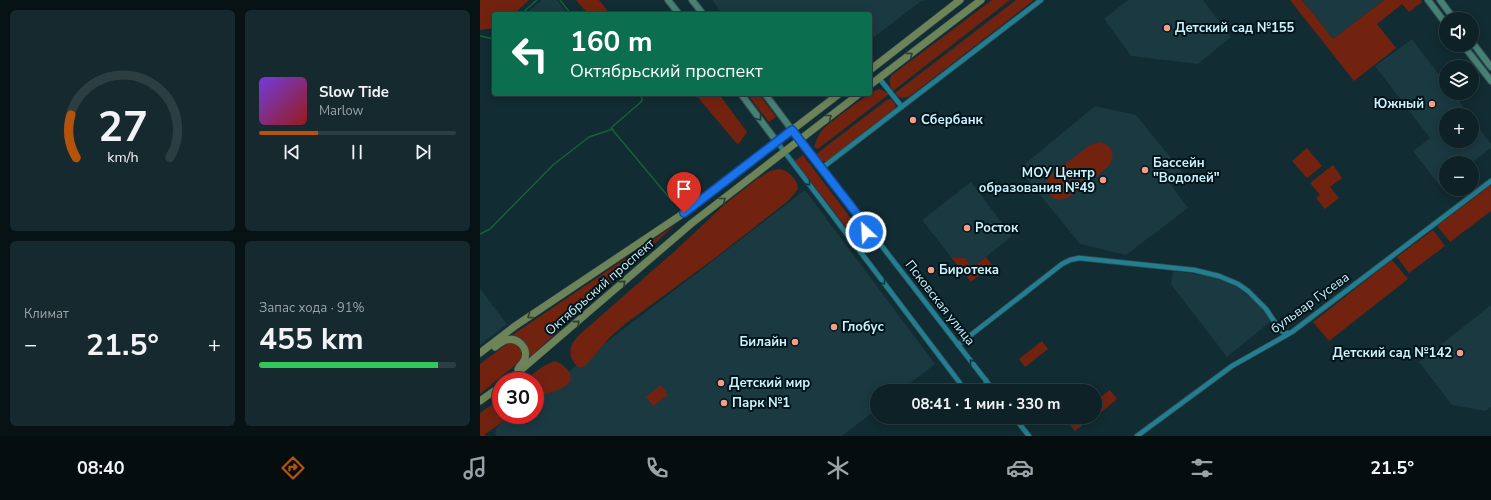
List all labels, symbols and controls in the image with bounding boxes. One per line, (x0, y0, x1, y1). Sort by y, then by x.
map controls (1439, 12, 1479, 196)
button: sound (1439, 12, 1479, 52)
place label: Детский сад №155 (1175, 19, 1295, 37)
text: 160 m (570, 23, 653, 61)
marker: Детский сад №155 (1162, 23, 1172, 33)
icon: left (504, 28, 556, 80)
one-way arrow (905, 52, 912, 59)
text: Октябрьский проспект (570, 59, 763, 83)
button: layers (1439, 60, 1479, 100)
text: Slow Tide (319, 82, 389, 102)
place label: Южный (1374, 95, 1424, 113)
text: 27 (98, 99, 147, 156)
marker: Южный (1427, 99, 1437, 109)
text: Marlow (319, 102, 364, 120)
button: + (1439, 108, 1479, 148)
place label: Сбербанк (921, 111, 984, 129)
one-way arrow (754, 113, 761, 120)
one-way arrow (825, 115, 832, 122)
marker: Сбербанк (908, 115, 918, 125)
icon: previous (281, 141, 303, 163)
icon: pause (346, 141, 368, 163)
icon: next (412, 141, 434, 163)
text: km/h (107, 148, 138, 167)
place label: Бассейн "Водолей" (1153, 154, 1220, 187)
button: − (1439, 156, 1479, 196)
place label: МОУ Центр образования №49 (979, 164, 1095, 197)
marker: Бассейн "Водолей" (1140, 165, 1150, 175)
pin (667, 172, 701, 213)
marker: МОУ Центр образования №49 (1098, 175, 1108, 185)
icon: arrive (673, 178, 695, 200)
one-way arrow (803, 178, 810, 185)
one-way arrow (719, 197, 726, 204)
position arrow (845, 211, 887, 253)
place label: Росток (975, 219, 1019, 237)
marker: Росток (962, 223, 972, 233)
street label: Октябрьский проспект (542, 234, 659, 339)
street label: Псковская улица (901, 257, 979, 349)
place label: Биротека (939, 261, 999, 279)
marker: Биротека (926, 265, 936, 275)
street label: бульвар Гусева (1267, 268, 1353, 338)
one-way arrow (878, 277, 885, 284)
one-way arrow (619, 281, 626, 288)
text: Запас хода · 91% (259, 299, 365, 317)
text: Климат (24, 305, 69, 323)
one-way arrow (527, 311, 534, 319)
place label: Глобус (842, 318, 884, 336)
text: 455 km (259, 319, 364, 360)
one-way arrow (573, 320, 580, 327)
marker: Глобус (829, 322, 839, 332)
text: 21.5° (86, 325, 159, 366)
text: − (24, 330, 37, 360)
text: + (208, 330, 221, 360)
place label: Билайн (740, 333, 787, 351)
marker: Билайн (790, 337, 800, 347)
place label: Детский сад №142 (1333, 344, 1452, 362)
marker: Детский сад №142 (1455, 348, 1465, 358)
one-way arrow (970, 360, 977, 367)
speed limit sign: 30 (492, 372, 544, 424)
place label: Детский мир (729, 374, 810, 392)
marker: Детский мир (716, 378, 726, 388)
place label: Парк №1 (732, 394, 790, 412)
text: 08:41 · 1 мин · 330 m (911, 394, 1061, 414)
marker: Парк №1 (719, 398, 729, 408)
icon: directions (279, 454, 307, 482)
icon: music (461, 454, 489, 482)
icon: phone (643, 454, 671, 482)
icon: climate (824, 454, 852, 482)
icon: car (1006, 454, 1034, 482)
icon: filters (1188, 454, 1216, 482)
text: 08:40 (77, 456, 125, 480)
text: 21.5° (1370, 456, 1414, 480)

